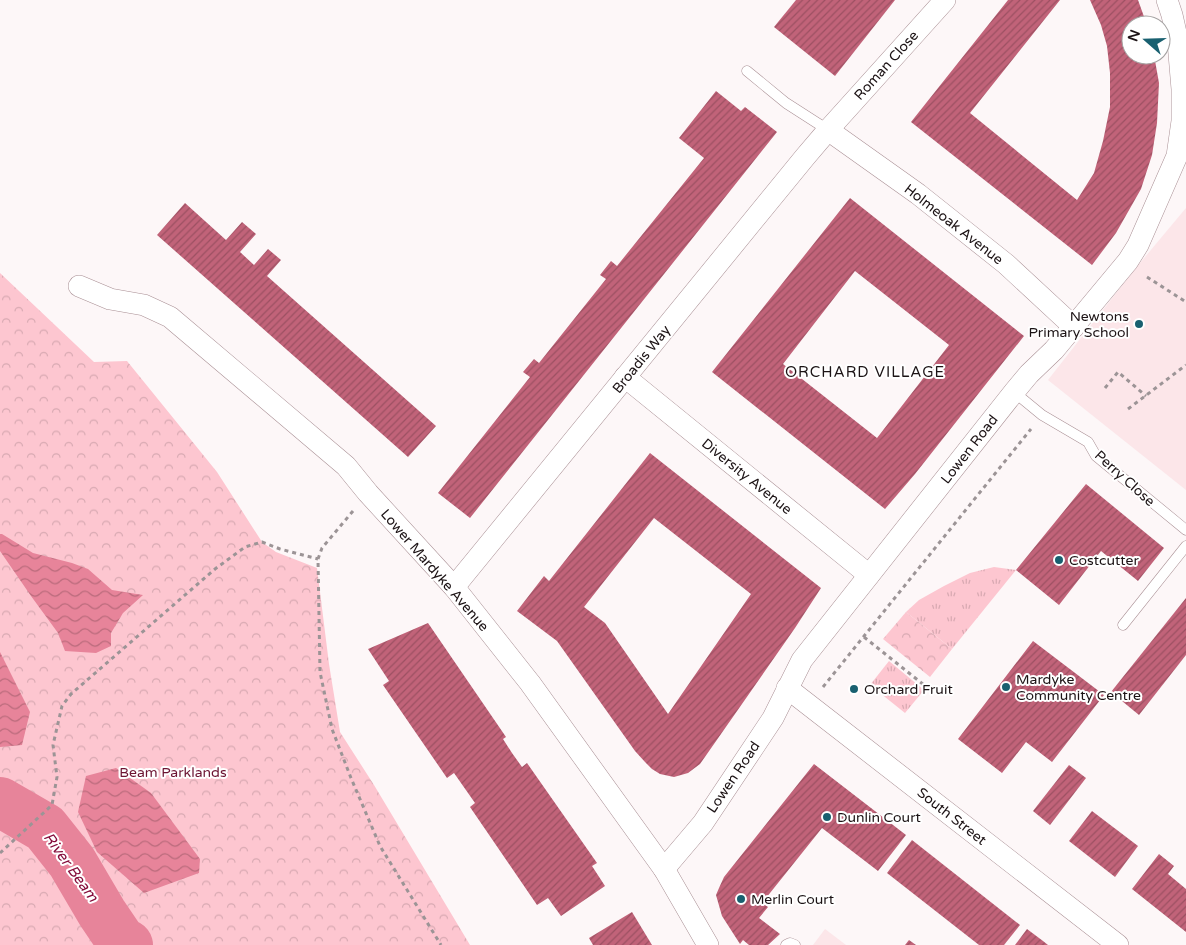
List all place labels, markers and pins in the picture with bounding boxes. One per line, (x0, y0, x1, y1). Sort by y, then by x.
place label: Newtons Primary School (1028, 308, 1129, 341)
marker: Newtons Primary School (1133, 318, 1145, 330)
place label: Costcutter (1069, 552, 1139, 569)
marker: Costcutter (1053, 554, 1065, 566)
place label: Mardyke Community Centre (1016, 671, 1141, 704)
place label: Orchard Fruit (864, 681, 953, 698)
marker: Mardyke Community Centre (1000, 681, 1012, 693)
marker: Orchard Fruit (848, 683, 860, 695)
place label: Dunlin Court (837, 809, 921, 826)
marker: Dunlin Court (821, 811, 833, 823)
place label: Merlin Court (751, 891, 835, 908)
marker: Merlin Court (735, 893, 747, 905)

